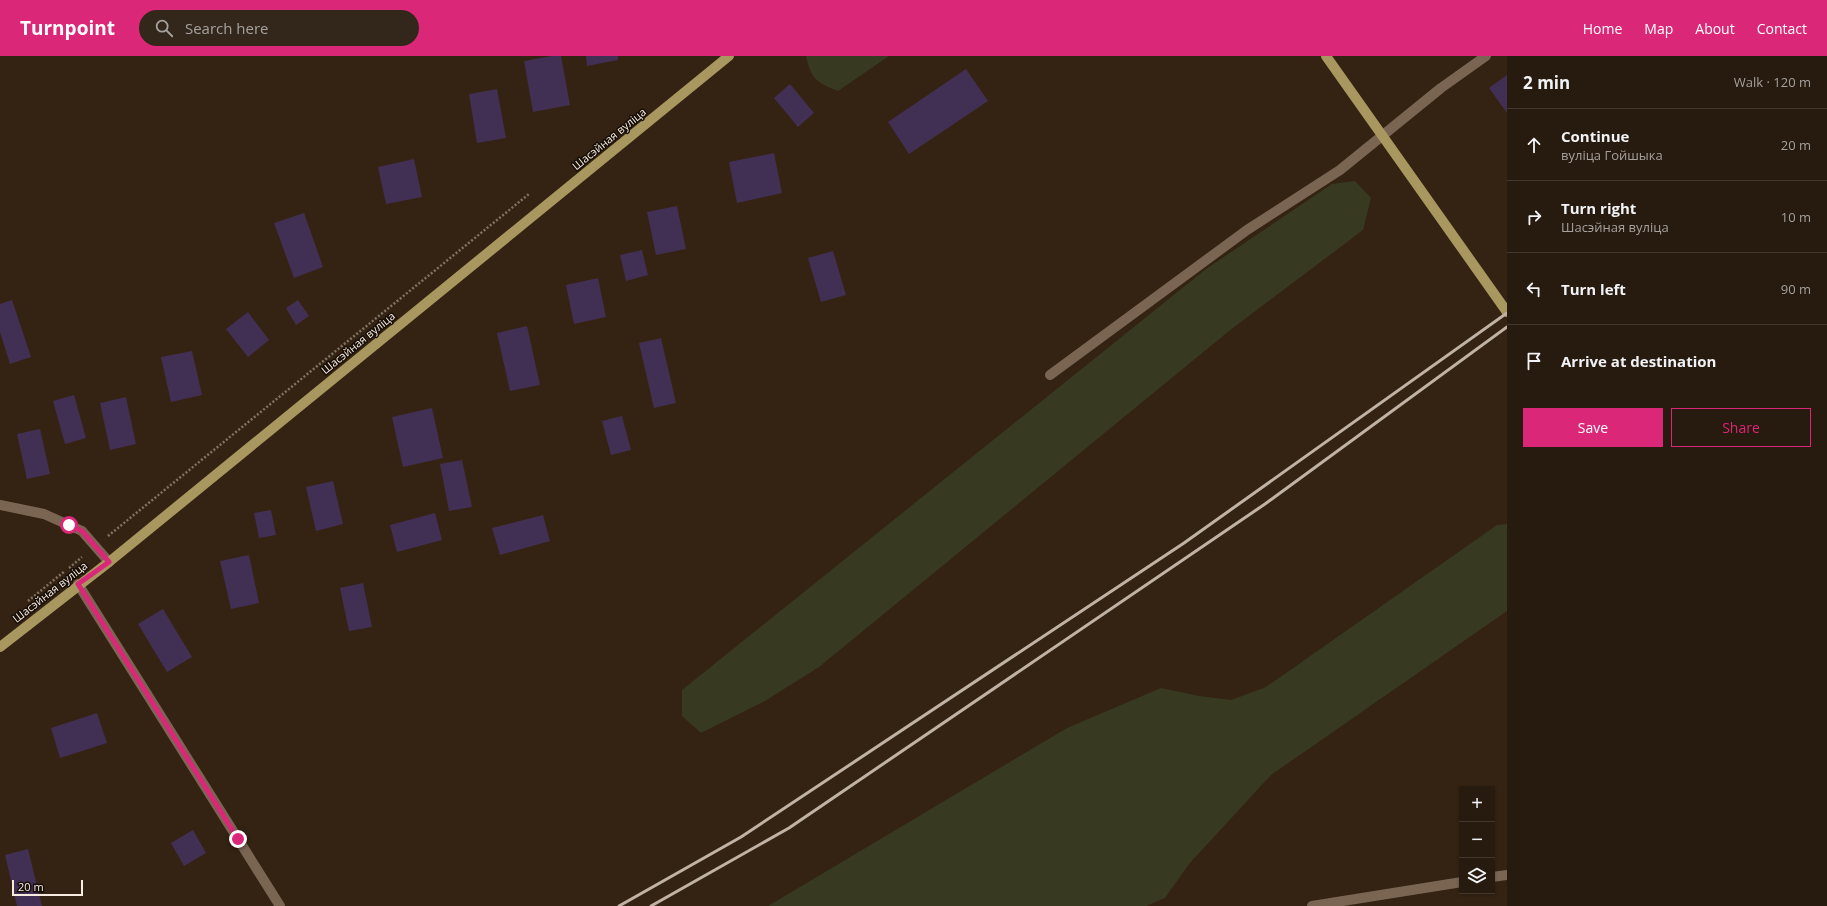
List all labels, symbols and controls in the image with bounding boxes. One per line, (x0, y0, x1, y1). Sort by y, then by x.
search box (139, 10, 419, 46)
text: Turnpoint (20, 15, 115, 41)
icon: search (153, 17, 175, 39)
text: Search here (185, 18, 269, 38)
text: Home (1583, 19, 1622, 38)
text: Map (1644, 19, 1673, 38)
text: About (1695, 19, 1735, 38)
text: Contact (1757, 19, 1807, 38)
text: 2 min (1523, 71, 1570, 94)
text: Walk · 120 m (1734, 73, 1811, 91)
street label: Шасэйная вуліца (569, 104, 649, 173)
text: Continue (1561, 126, 1629, 146)
icon: ahead (1523, 134, 1545, 156)
text: 20 m (1781, 136, 1811, 154)
text: вуліца Гойшыка (1561, 146, 1663, 164)
text: Turn right (1561, 198, 1636, 218)
icon: right (1523, 206, 1545, 228)
text: 10 m (1781, 208, 1811, 226)
text: Шасэйная вуліца (1561, 218, 1669, 236)
icon: left (1523, 278, 1545, 300)
text: Turn left (1561, 279, 1626, 299)
text: 90 m (1781, 280, 1811, 298)
street label: Шасэйная вуліца (318, 308, 398, 377)
icon: arrive (1523, 350, 1545, 372)
text: Arrive at destination (1561, 351, 1716, 371)
button: Save (1523, 408, 1663, 447)
button: Share (1671, 408, 1811, 447)
route start (60, 516, 78, 534)
street label: Шасэйная вуліца (9, 558, 90, 626)
map controls (1459, 786, 1495, 894)
button: + (1459, 786, 1495, 822)
button: − (1459, 822, 1495, 858)
route end (229, 830, 247, 848)
button: layers (1459, 858, 1495, 894)
scale bar (12, 878, 83, 897)
text: 20 m (18, 879, 44, 894)

